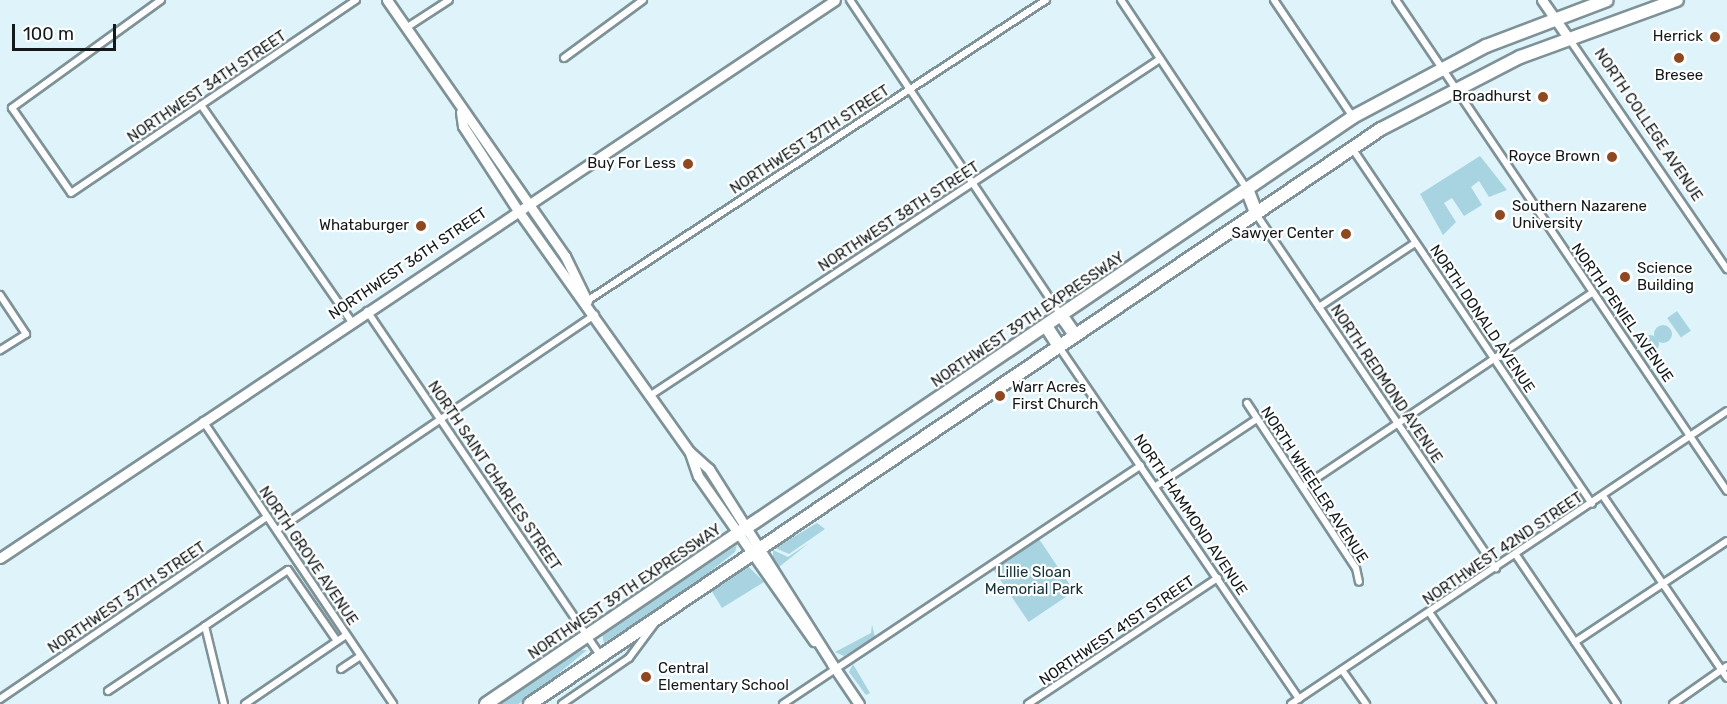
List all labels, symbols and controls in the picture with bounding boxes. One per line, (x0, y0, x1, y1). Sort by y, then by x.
scale bar (15, 12, 118, 50)
text: 100 m (23, 23, 74, 45)
street label: NORTHWEST 34TH STREET (124, 27, 290, 147)
place label: Herrick (1653, 28, 1703, 46)
marker: Herrick (1708, 30, 1722, 44)
street label: NORTH COLLEGE AVENUE (1590, 45, 1706, 205)
marker: Bresee (1672, 51, 1686, 65)
place label: Bresee (1655, 67, 1703, 85)
street label: NORTHWEST 37TH STREET (727, 82, 893, 198)
place label: Broadhurst (1452, 88, 1531, 106)
marker: Broadhurst (1536, 90, 1550, 104)
place label: Royce Brown (1508, 148, 1600, 166)
marker: Royce Brown (1605, 150, 1619, 164)
place label: Buy For Less (586, 155, 676, 173)
marker: Buy For Less (681, 157, 695, 171)
street label: NORTHWEST 38TH STREET (815, 158, 983, 276)
place label: Southern Nazarene University (1512, 197, 1647, 232)
street label: NORTHWEST 36TH STREET (325, 204, 491, 324)
marker: Southern Nazarene University (1493, 208, 1507, 222)
place label: Whataburger (319, 217, 409, 235)
marker: Whataburger (414, 219, 428, 233)
place label: Sawyer Center (1231, 225, 1334, 243)
marker: Sawyer Center (1339, 227, 1353, 241)
street label: NORTH PENIEL AVENUE (1567, 240, 1677, 386)
street label: NORTH DONALD AVENUE (1426, 241, 1538, 397)
street label: NORTHWEST 39TH EXPRESSWAY (928, 248, 1128, 392)
place label: Science Building (1637, 259, 1694, 294)
marker: Science Building (1618, 270, 1632, 284)
street label: NORTH REDMOND AVENUE (1326, 301, 1446, 467)
street label: NORTH SAINT CHARLES STREET (424, 378, 564, 574)
place label: Warr Acres First Church (1012, 378, 1098, 413)
marker: Warr Acres First Church (993, 389, 1007, 403)
street label: NORTH WHEELER AVENUE (1256, 403, 1372, 567)
street label: NORTH HAMMOND AVENUE (1129, 431, 1251, 599)
street label: NORTH GROVE AVENUE (255, 483, 361, 629)
street label: NORTHWEST 42ND STREET (1419, 489, 1587, 609)
street label: NORTHWEST 39TH EXPRESSWAY (525, 520, 725, 664)
street label: NORTHWEST 37TH STREET (45, 538, 209, 658)
park label: Lillie Sloan Memorial Park (985, 563, 1083, 598)
street label: NORTHWEST 41ST STREET (1036, 572, 1198, 690)
place label: Central Elementary School (658, 659, 789, 694)
marker: Central Elementary School (639, 670, 653, 684)

